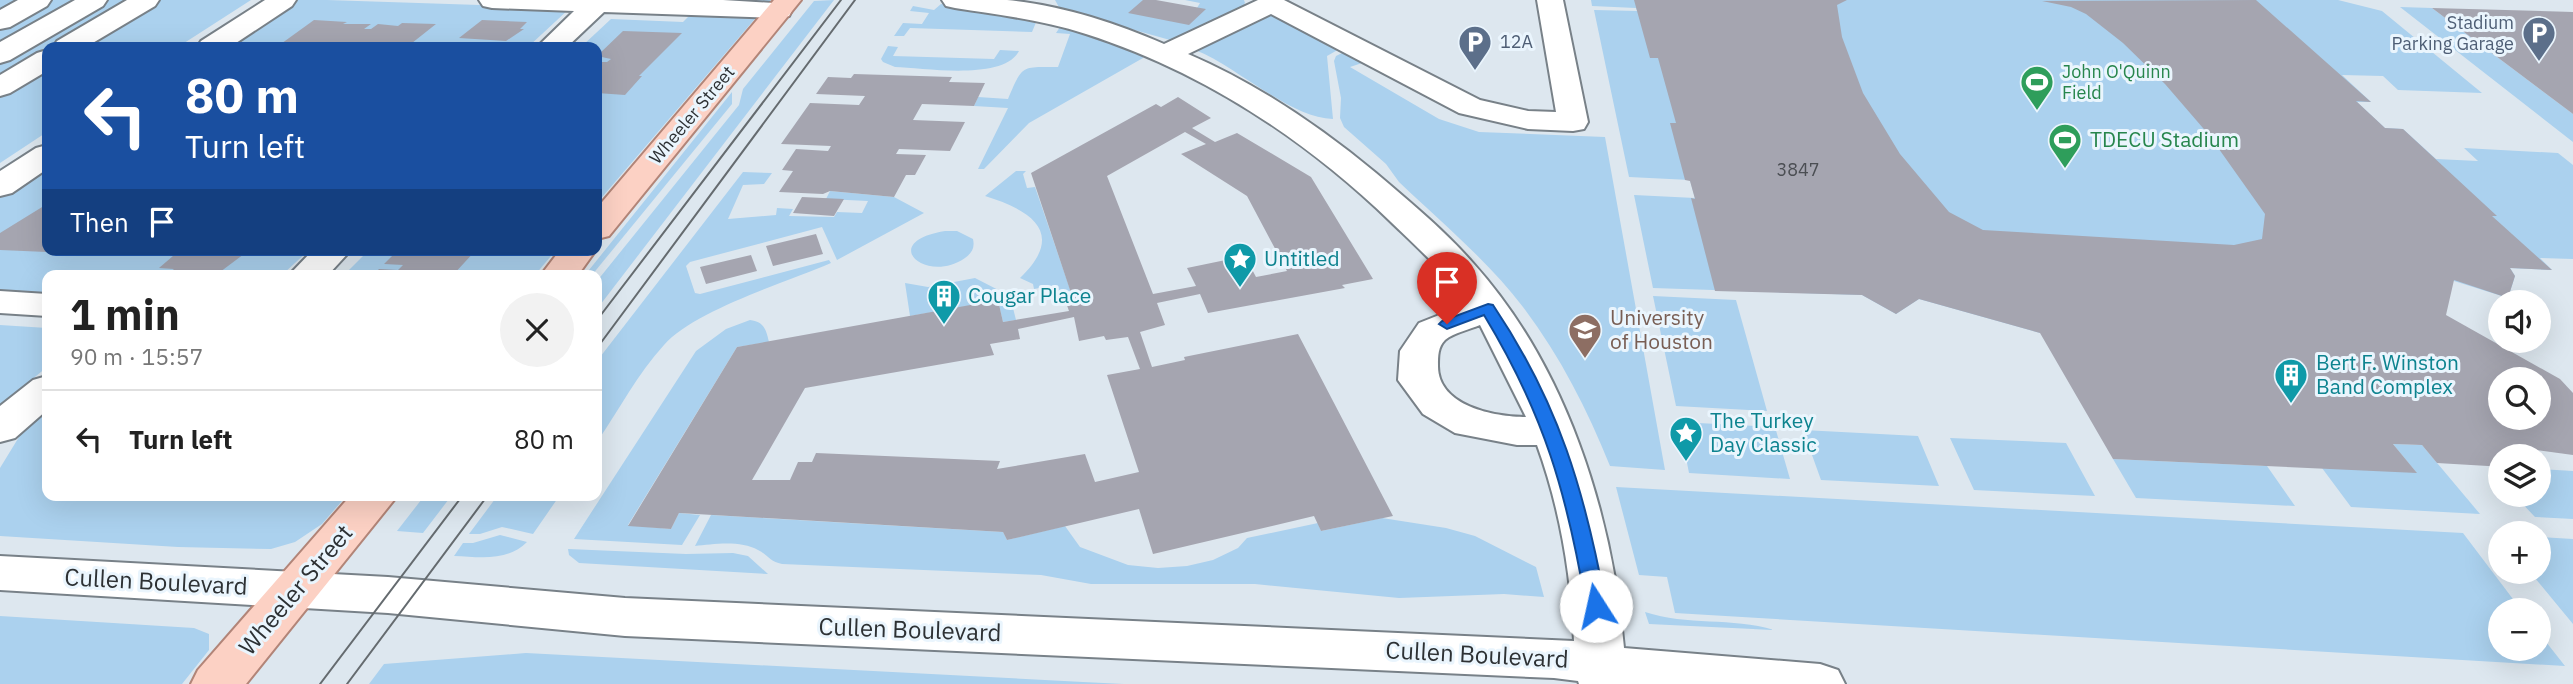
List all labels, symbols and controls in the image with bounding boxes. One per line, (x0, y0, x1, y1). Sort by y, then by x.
place label: Stadium Parking Garage (2392, 11, 2514, 55)
parking icon: Stadium Parking Garage (2520, 14, 2558, 63)
parking icon: 12A (1456, 23, 1494, 72)
place label: 12A (1500, 30, 1534, 53)
place label: John O'Quinn Field (2062, 60, 2171, 104)
street label: Wheeler Street (644, 61, 739, 168)
text: 80 m (185, 63, 299, 126)
sports icon: John O'Quinn Field (2018, 63, 2056, 112)
icon: left (70, 70, 161, 161)
sports icon: TDECU Stadium (2046, 121, 2084, 170)
text: Turn left (185, 125, 305, 167)
place label: TDECU Stadium (2090, 125, 2239, 153)
house number: 3847 (1776, 158, 1820, 181)
icon: arrive (143, 203, 181, 241)
text: Then (70, 205, 129, 239)
place icon: Untitled (1221, 240, 1259, 289)
place label: Untitled (1264, 244, 1340, 272)
pin (1417, 252, 1477, 324)
icon: arrive (1428, 263, 1466, 301)
building icon: Cougar Place (925, 277, 963, 326)
place label: Cougar Place (968, 281, 1091, 309)
text: 1 min (70, 287, 180, 342)
map controls (2488, 290, 2551, 661)
button: sound (2488, 290, 2551, 353)
button: close (500, 293, 574, 367)
place label: University of Houston (1610, 303, 1713, 355)
school or university icon: University of Houston (1566, 311, 1604, 360)
text: 90 m · 15:57 (70, 341, 203, 371)
place label: Bert F. Winston Band Complex (2316, 348, 2459, 400)
building icon: Bert F. Winston Band Complex (2272, 356, 2310, 405)
button: search (2488, 367, 2551, 430)
place label: The Turkey Day Classic (1710, 406, 1817, 458)
place icon: The Turkey Day Classic (1667, 414, 1705, 463)
icon: left (70, 420, 108, 458)
text: Turn left (129, 422, 232, 456)
text: 80 m (514, 422, 574, 456)
button: layers (2488, 444, 2551, 507)
street label: Wheeler Street (231, 517, 359, 661)
button: + (2488, 521, 2551, 584)
street label: Cullen Boulevard (64, 560, 248, 602)
position arrow (1559, 569, 1633, 643)
button: − (2488, 598, 2551, 661)
street label: Cullen Boulevard (818, 610, 1002, 648)
street label: Cullen Boulevard (1385, 633, 1569, 675)

